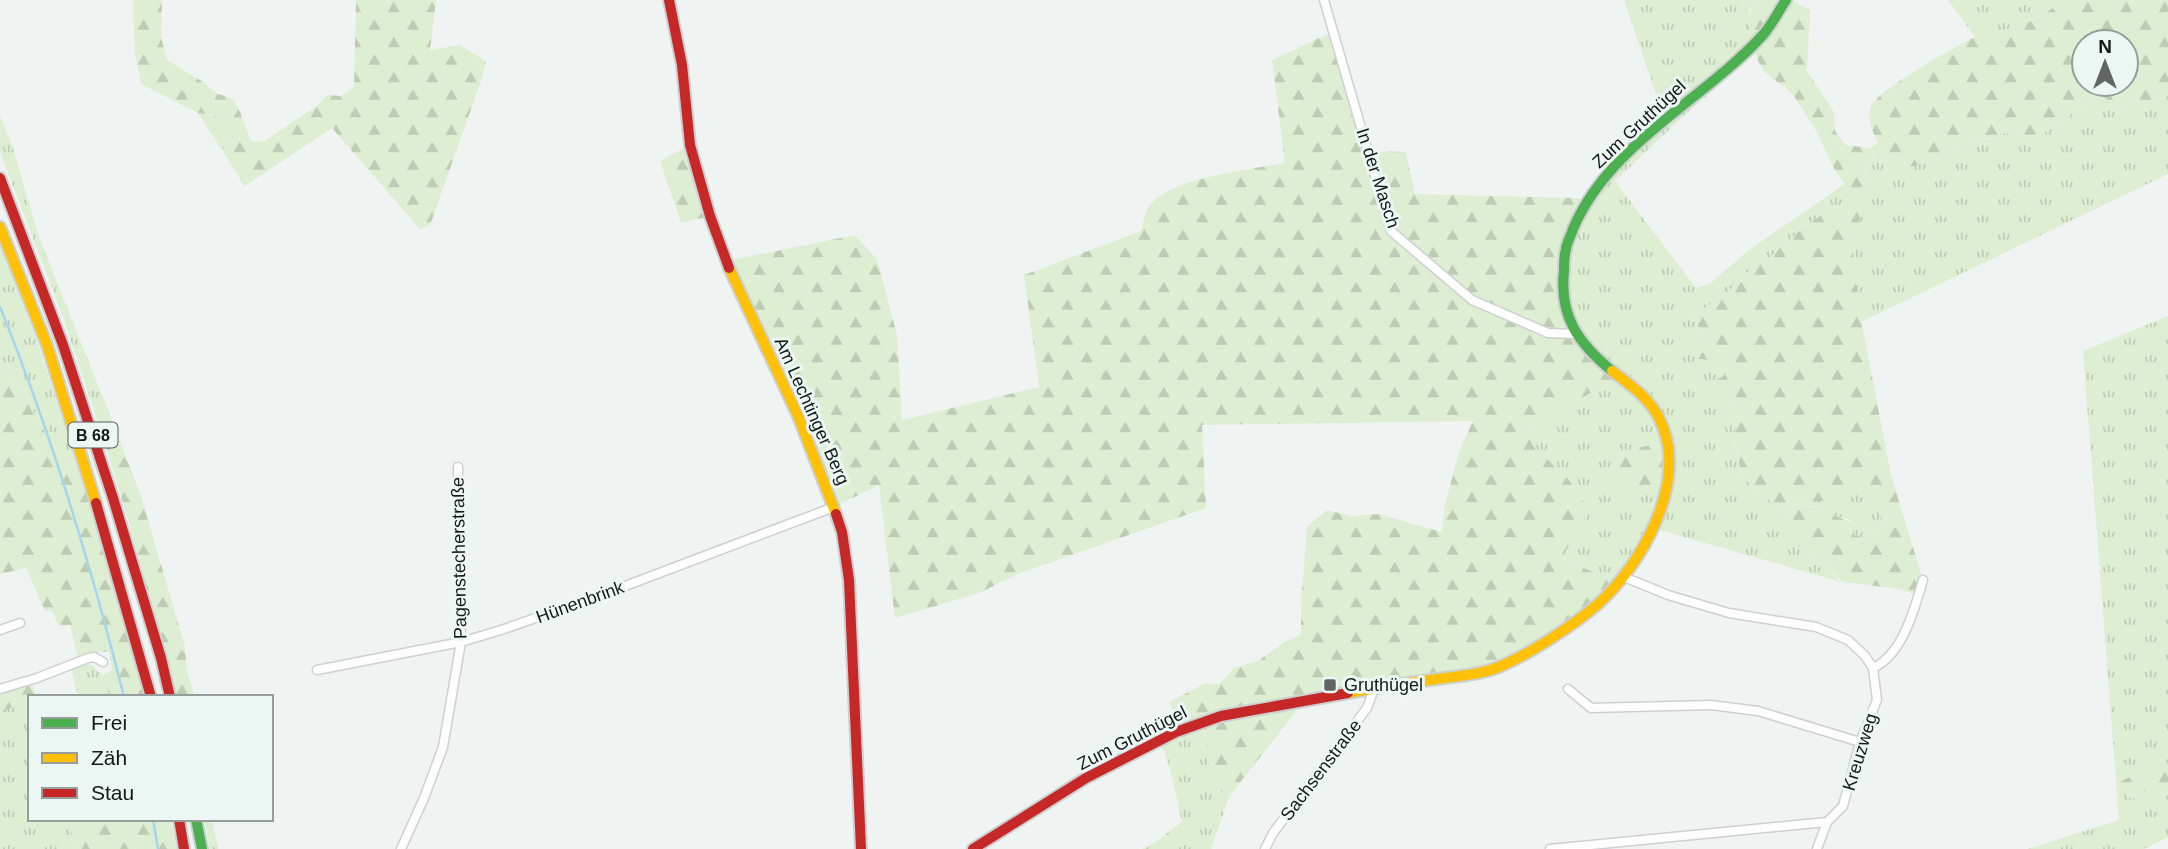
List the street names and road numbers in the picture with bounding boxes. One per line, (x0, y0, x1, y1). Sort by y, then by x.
street label: Zum Gruthügel (1588, 76, 1690, 172)
street label: In der Masch (1352, 125, 1404, 231)
street label: Am Lechtinger Berg (771, 334, 853, 488)
road number: B 68 (68, 422, 118, 448)
street label: Pagenstecherstraße (448, 477, 470, 639)
street label: Hünenbrink (533, 577, 628, 627)
street label: Zum Gruthügel (1074, 702, 1190, 774)
street label: Kreuzweg (1839, 711, 1881, 793)
street label: Sachsenstraße (1277, 716, 1365, 824)

